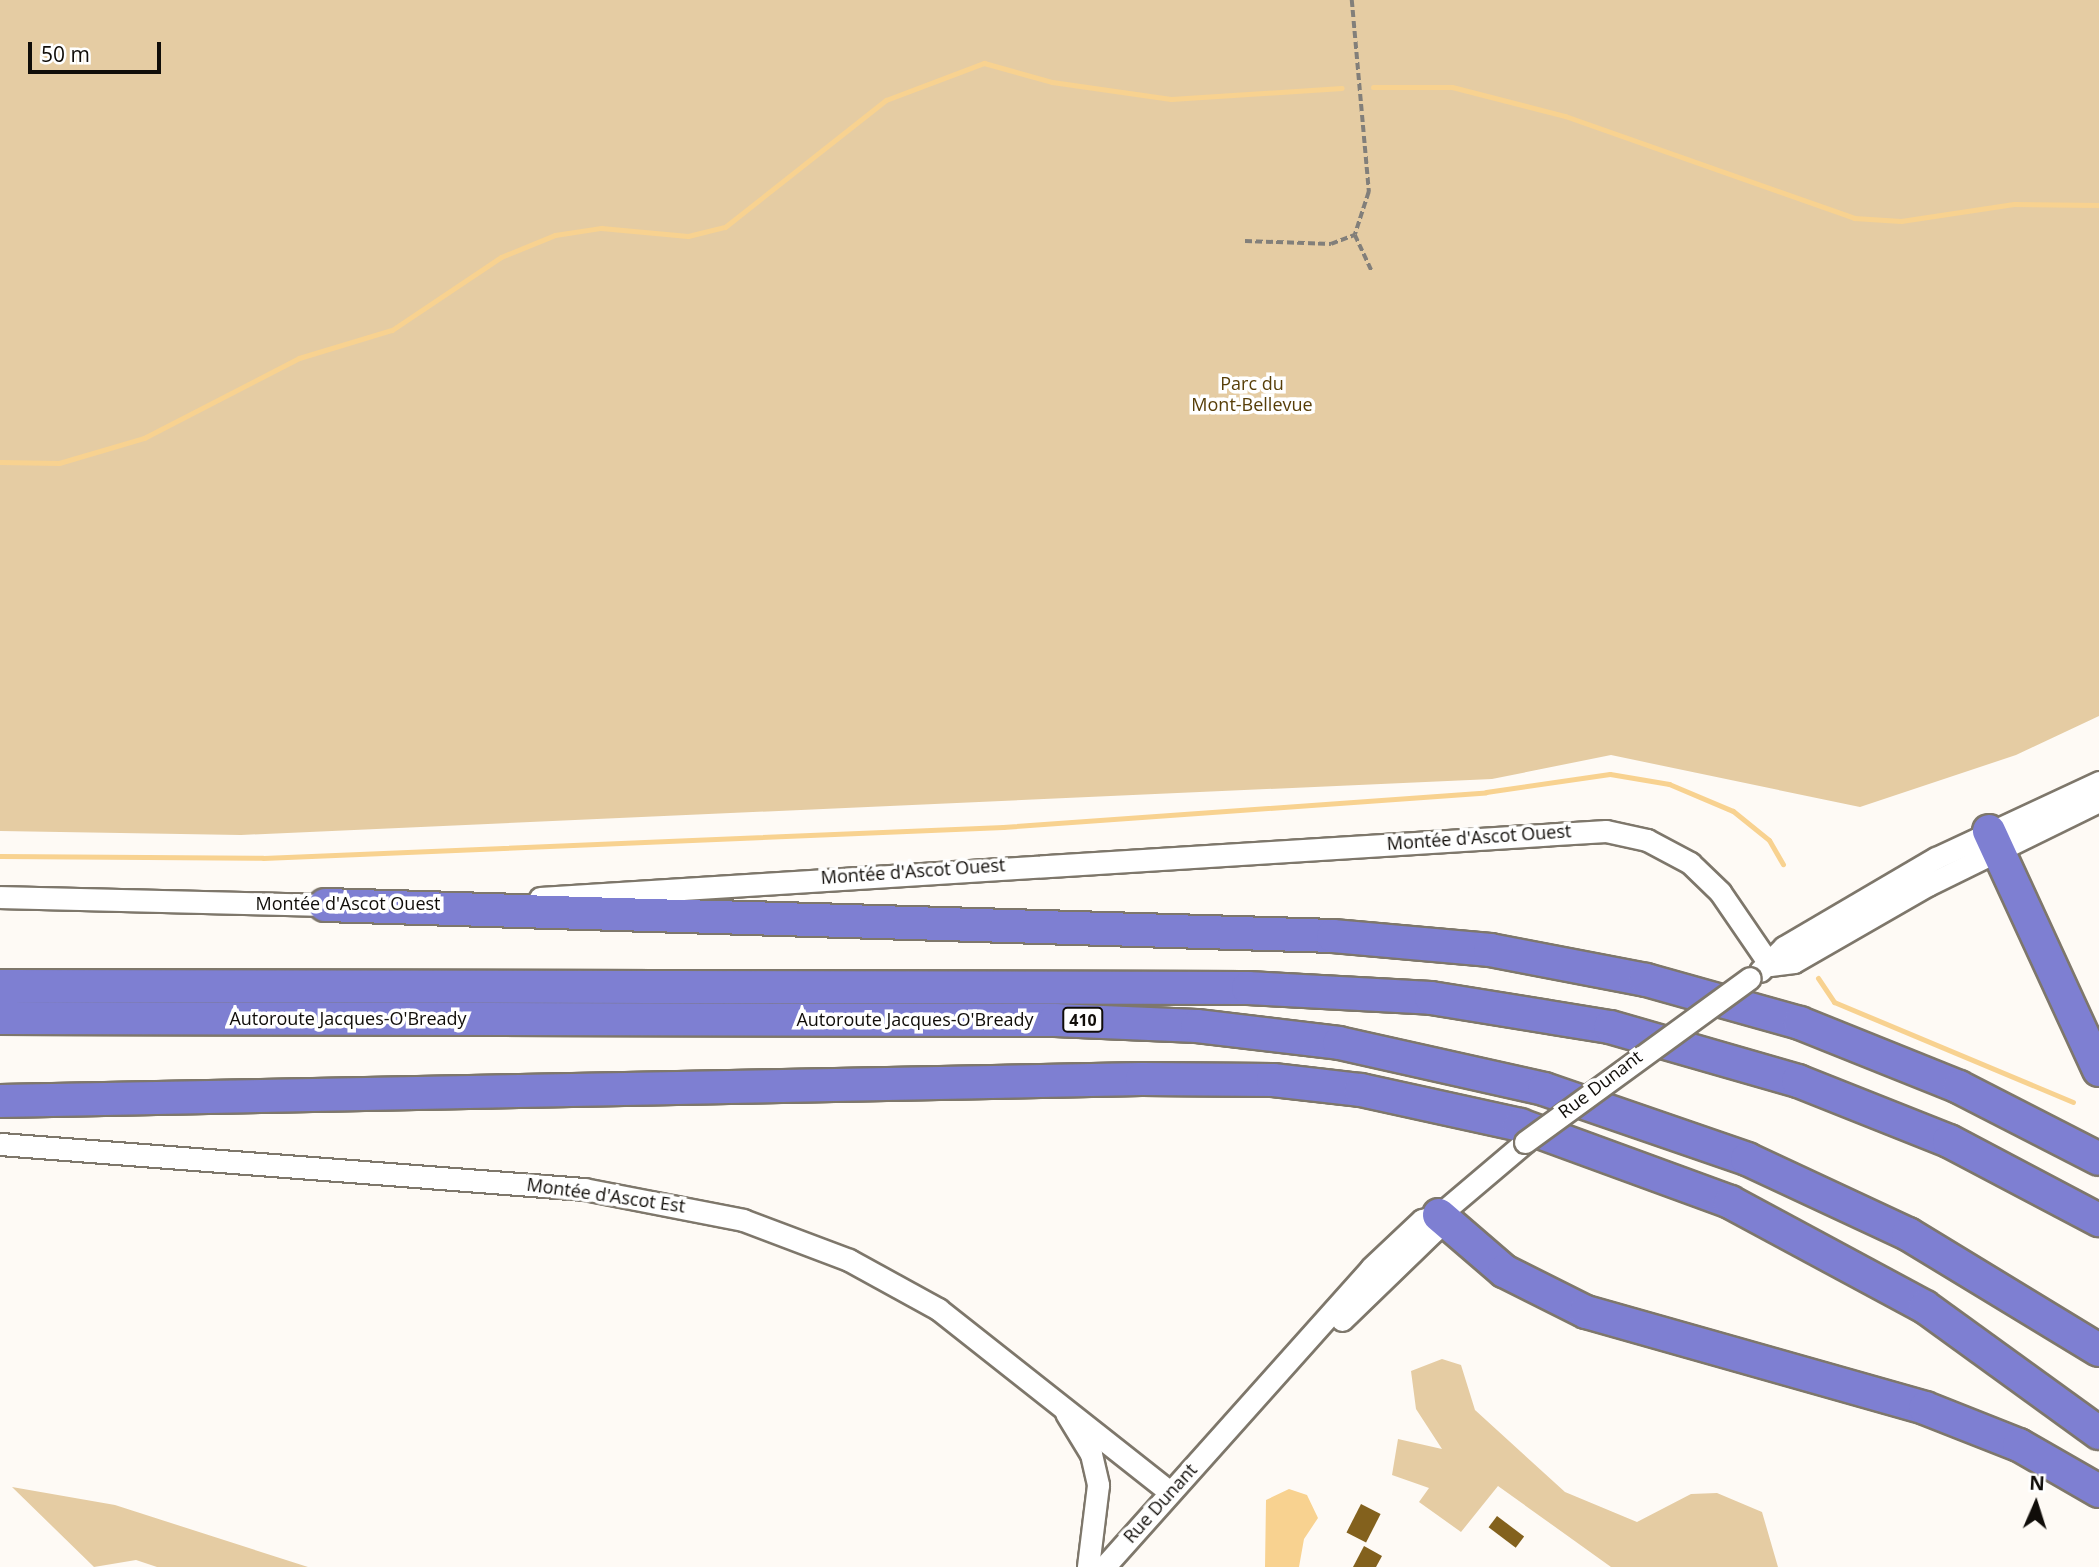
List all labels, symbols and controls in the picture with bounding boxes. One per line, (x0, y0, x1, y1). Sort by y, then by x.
scale bar (32, 28, 164, 72)
text: 50 m (41, 40, 90, 68)
park label: Parc du Mont-Bellevue (1191, 373, 1313, 416)
street label: Montée d'Ascot Ouest (1386, 820, 1572, 854)
street label: Montée d'Ascot Ouest (820, 854, 1006, 888)
street label: Montée d'Ascot Ouest (256, 892, 440, 914)
street label: Autoroute Jacques-O'Bready (229, 1007, 467, 1029)
street label: Autoroute Jacques-O'Bready (796, 1008, 1034, 1030)
road number: 410 (1062, 1008, 1104, 1032)
street label: Rue Dunant (1554, 1045, 1646, 1123)
street label: Montée d'Ascot Est (525, 1173, 687, 1217)
street label: Rue Dunant (1119, 1459, 1201, 1547)
north arrow (2001, 1469, 2071, 1539)
text: N (2029, 1470, 2045, 1496)

